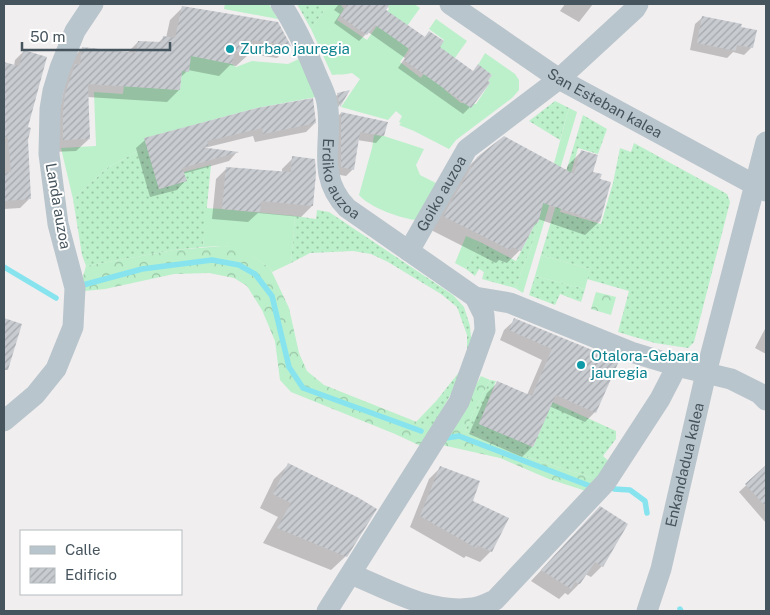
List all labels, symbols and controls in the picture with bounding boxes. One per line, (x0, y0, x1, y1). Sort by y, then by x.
scale bar (22, 20, 170, 52)
text: 50 m (30, 28, 65, 45)
place label: Zurbao jauregia (240, 40, 350, 57)
marker: Zurbao jauregia (224, 43, 236, 55)
street label: San Esteban kalea (544, 65, 665, 141)
street label: Erdiko auzoa (319, 138, 363, 222)
street label: Goiko auzoa (413, 153, 469, 234)
street label: Landa auzoa (43, 162, 74, 250)
place label: Otalora-Gebara jauregia (590, 347, 699, 381)
marker: Otalora-Gebara jauregia (575, 359, 587, 371)
street label: Enkandadua kalea (662, 401, 707, 529)
legend (20, 530, 182, 595)
text: Calle (65, 541, 101, 558)
text: Edificio (65, 566, 117, 583)

